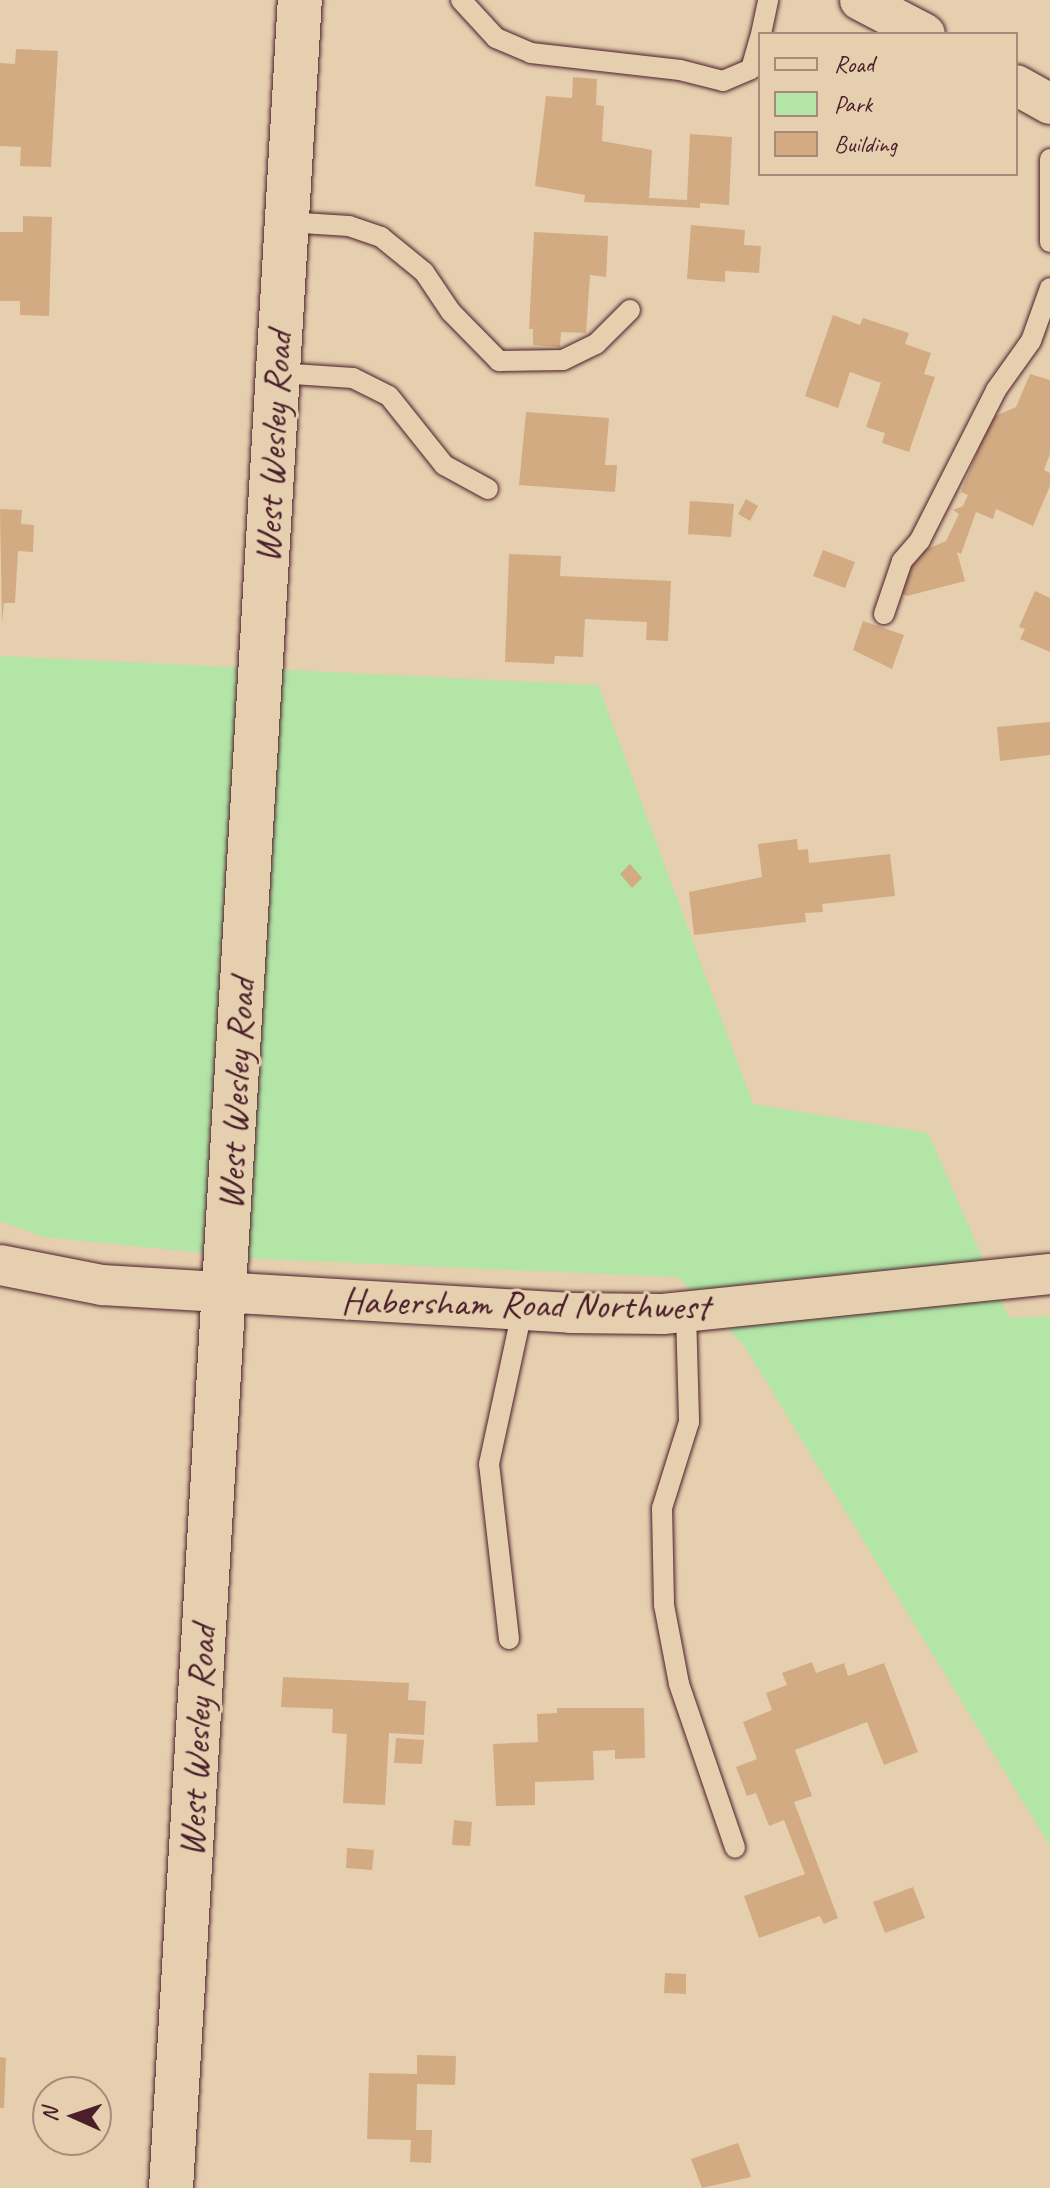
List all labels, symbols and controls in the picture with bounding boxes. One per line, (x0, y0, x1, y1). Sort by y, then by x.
legend (758, 32, 1018, 176)
text: Road (834, 49, 874, 79)
text: Park (834, 89, 872, 119)
text: Building (834, 129, 897, 159)
street label: West Wesley Road (244, 330, 302, 564)
street label: West Wesley Road (207, 977, 265, 1211)
street label: Habersham Road Northwest (340, 1278, 710, 1330)
street label: West Wesley Road (168, 1624, 226, 1858)
north arrow (32, 2076, 112, 2156)
text: N (36, 2107, 64, 2122)

